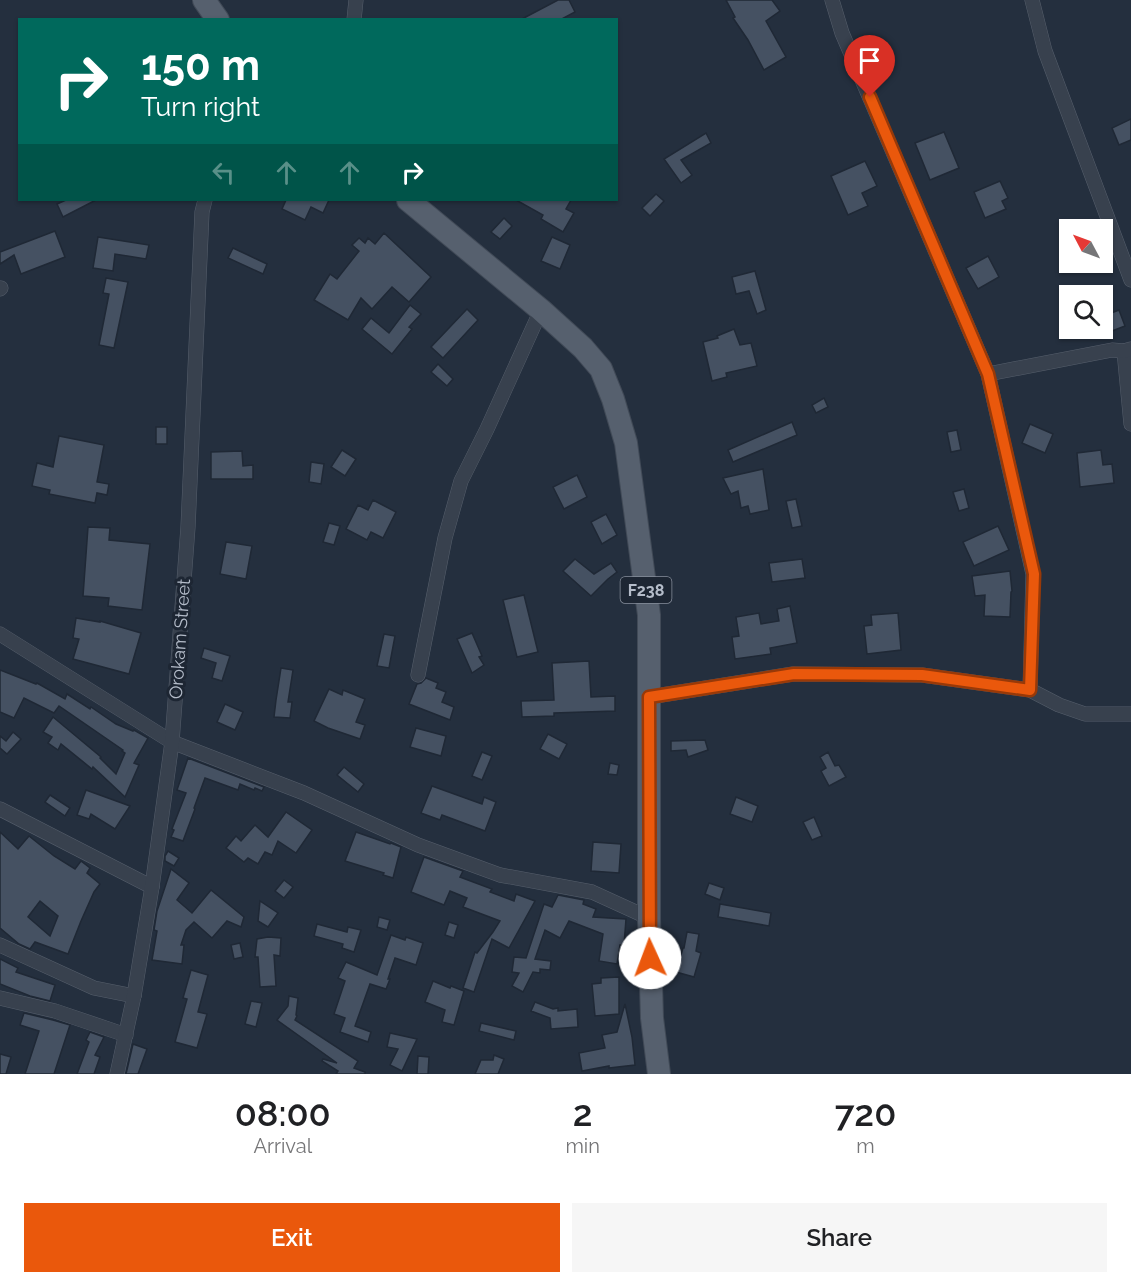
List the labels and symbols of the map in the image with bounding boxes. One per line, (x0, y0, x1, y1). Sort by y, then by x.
pin (844, 35, 895, 97)
north arrow (1059, 219, 1113, 273)
road number: F238 (620, 577, 672, 603)
street label: Orokam Street (165, 578, 194, 700)
position arrow (618, 926, 682, 990)

